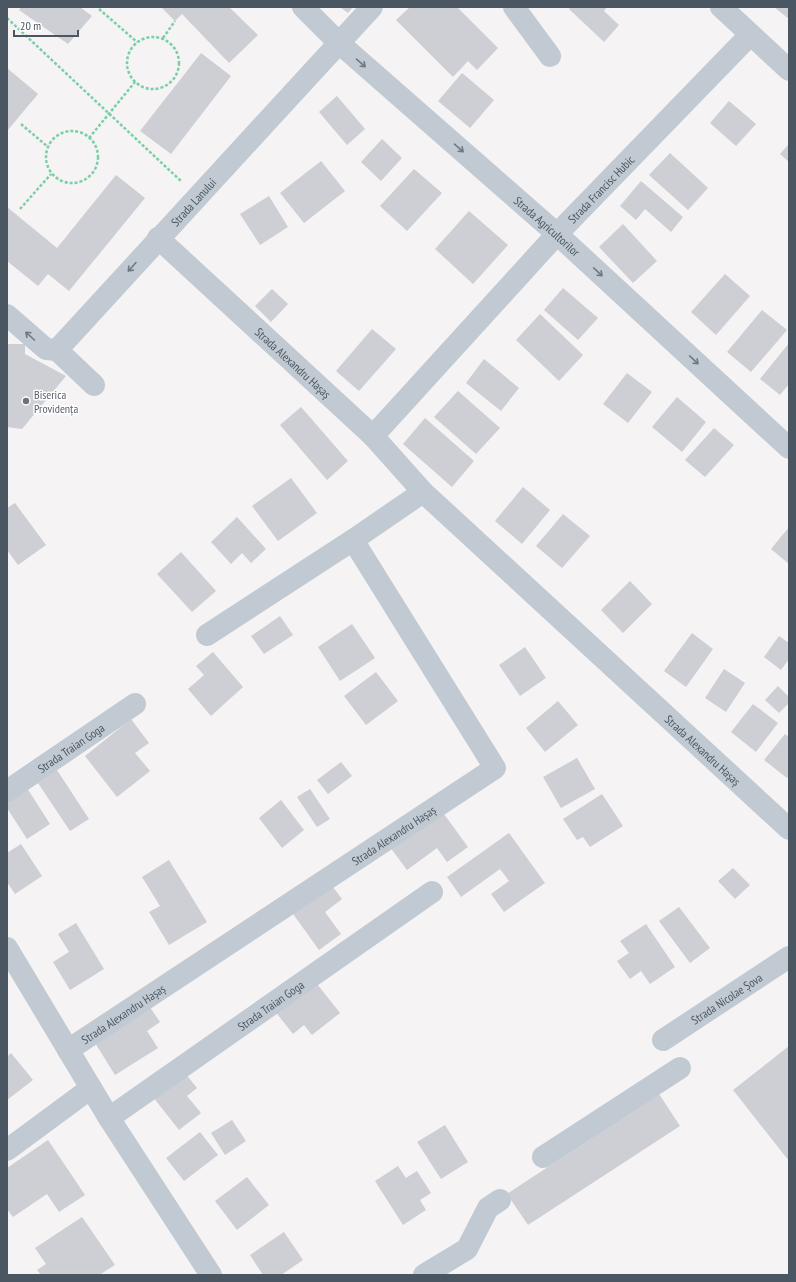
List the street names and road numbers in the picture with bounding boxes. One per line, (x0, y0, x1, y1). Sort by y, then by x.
street label: Strada Francisc Hubic (564, 151, 637, 226)
street label: Strada Lanului (167, 175, 219, 229)
street label: Strada Agricultorilor (511, 192, 584, 260)
street label: Strada Alexandru Hașaș (252, 324, 334, 401)
street label: Strada Alexandru Hașaș (662, 711, 744, 788)
street label: Strada Traian Goga (34, 720, 107, 776)
street label: Strada Alexandru Hașaș (349, 802, 438, 868)
street label: Strada Nicolae Șova (688, 969, 765, 1027)
street label: Strada Traian Goga (234, 977, 307, 1033)
street label: Strada Alexandru Hașaș (78, 980, 168, 1047)

